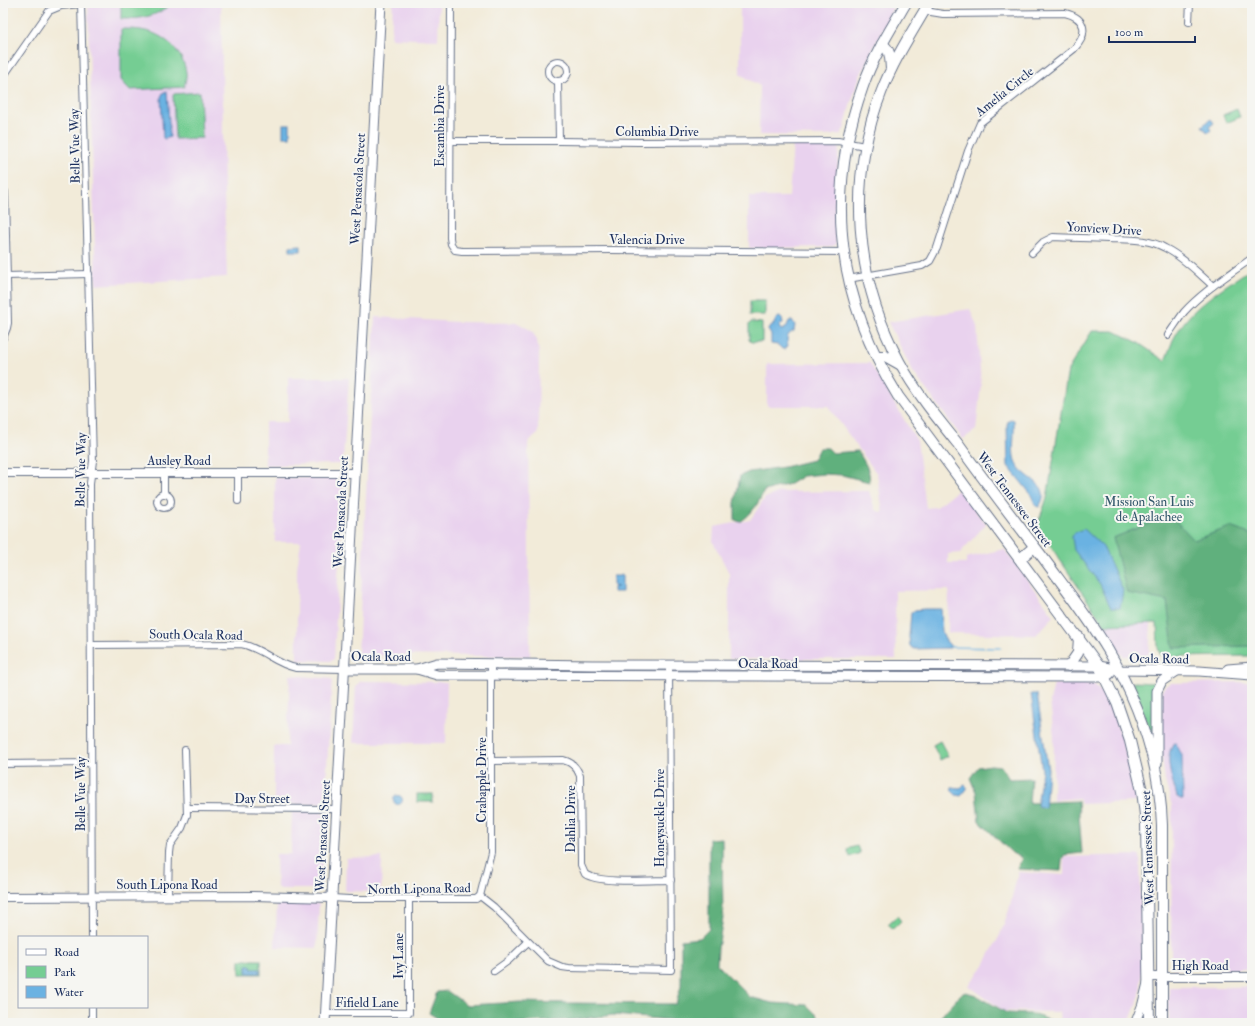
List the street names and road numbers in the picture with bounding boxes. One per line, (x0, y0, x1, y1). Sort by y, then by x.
street label: Amelia Circle (972, 63, 1037, 121)
street label: Escambia Drive (432, 84, 448, 167)
street label: Belle Vue Way (66, 108, 85, 184)
street label: Columbia Drive (615, 124, 699, 140)
street label: West Pensacola Street (347, 133, 369, 247)
street label: Yonview Drive (1066, 219, 1143, 239)
street label: Valencia Drive (609, 232, 685, 248)
street label: Belle Vue Way (72, 432, 91, 508)
street label: West Tennessee Street (973, 448, 1055, 550)
street label: Ausley Road (146, 453, 211, 470)
street label: West Pensacola Street (330, 456, 352, 570)
street label: South Ocala Road (149, 626, 244, 644)
street label: Ocala Road (351, 649, 411, 665)
street label: Ocala Road (1129, 650, 1190, 668)
street label: Ocala Road (738, 656, 798, 672)
street label: Crabapple Drive (474, 737, 491, 823)
street label: Belle Vue Way (73, 756, 90, 831)
street label: Honeysuckle Drive (652, 768, 669, 867)
street label: West Pensacola Street (312, 780, 334, 894)
street label: Dahlia Drive (563, 785, 579, 853)
street label: West Tennessee Street (1138, 790, 1158, 907)
street label: Day Street (234, 791, 290, 808)
street label: South Lipona Road (116, 877, 218, 894)
street label: North Lipona Road (367, 880, 472, 899)
street label: Ivy Lane (391, 932, 408, 979)
street label: High Road (1171, 958, 1229, 974)
street label: Fifield Lane (335, 995, 399, 1011)

